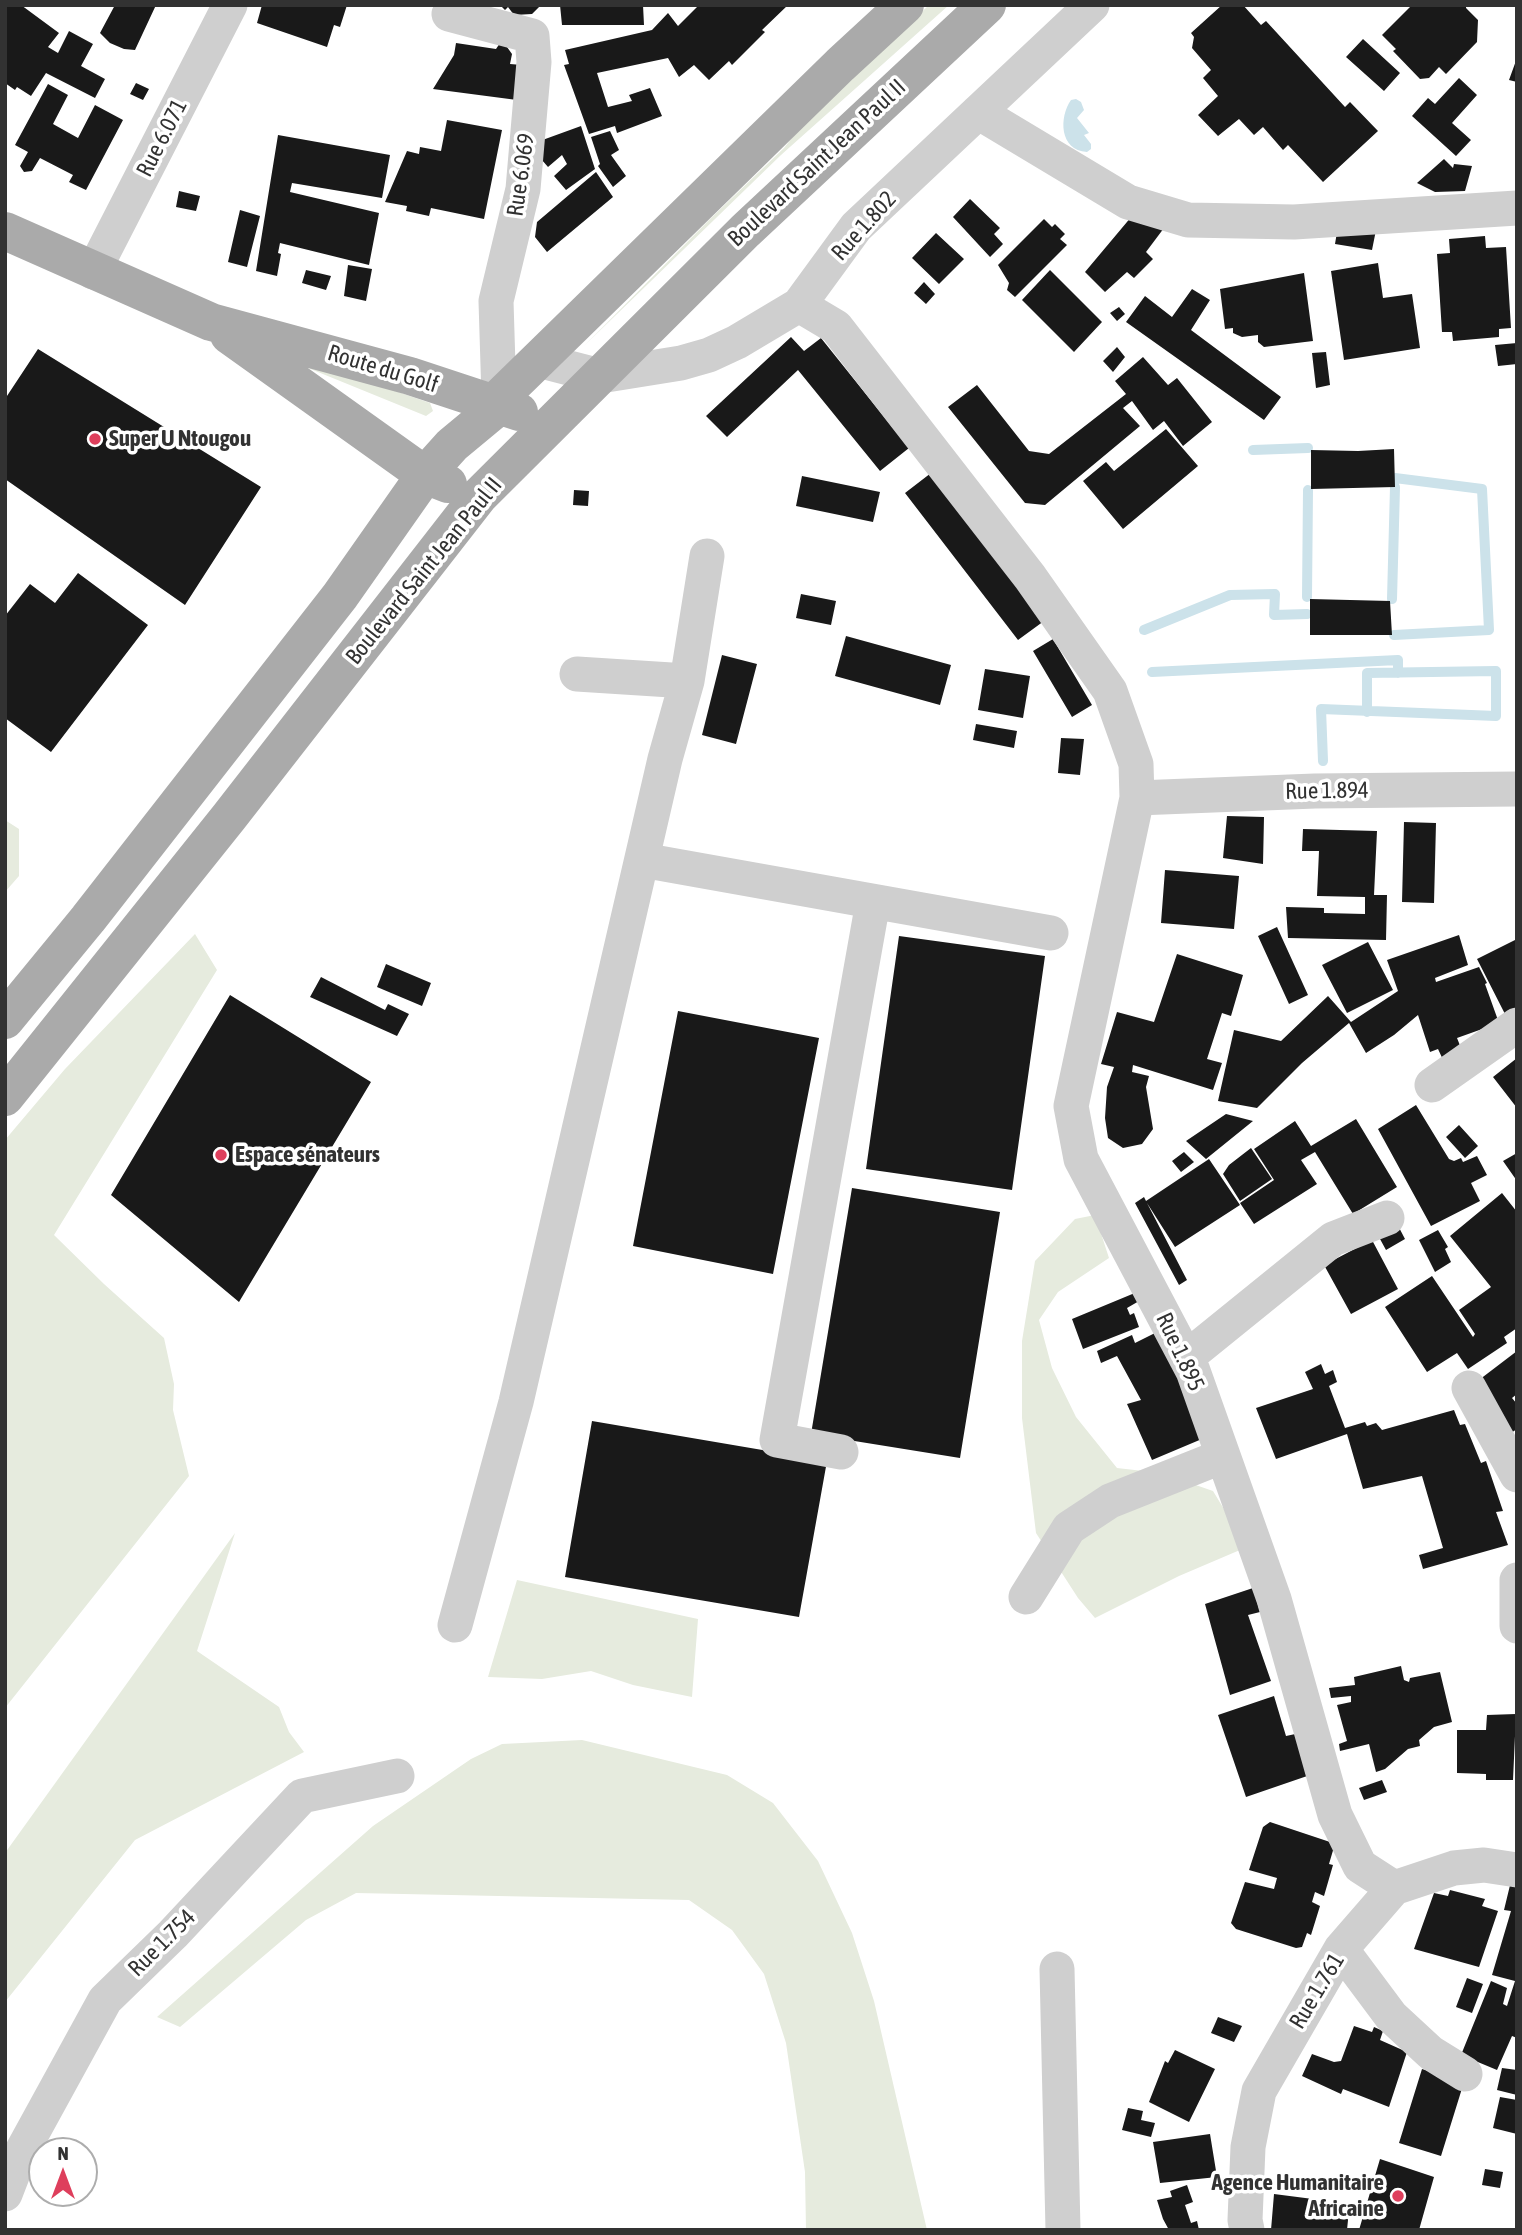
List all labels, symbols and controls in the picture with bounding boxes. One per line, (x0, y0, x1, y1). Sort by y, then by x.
street label: Boulevard Saint Jean Paul II (723, 74, 911, 252)
street label: Rue 6.071 (131, 95, 193, 181)
street label: Rue 6.069 (502, 132, 540, 218)
street label: Rue 1.802 (826, 186, 902, 266)
street label: Route du Golf (324, 339, 442, 399)
place label: Super U Ntougou (109, 425, 251, 453)
marker: Super U Ntougou (87, 431, 103, 447)
street label: Boulevard Saint Jean Paul II (340, 472, 508, 670)
street label: Rue 1.894 (1285, 776, 1369, 806)
place label: Espace sénateurs (235, 1141, 380, 1169)
marker: Espace sénateurs (213, 1147, 229, 1163)
street label: Rue 1.895 (1150, 1308, 1210, 1396)
street label: Rue 1.754 (123, 1904, 201, 1982)
street label: Rue 1.761 (1284, 1948, 1350, 2034)
north arrow (28, 2137, 98, 2207)
text: N (57, 2142, 69, 2164)
place label: Agence Humanitaire Africaine (1212, 2169, 1384, 2223)
marker: Agence Humanitaire Africaine (1390, 2188, 1406, 2204)

